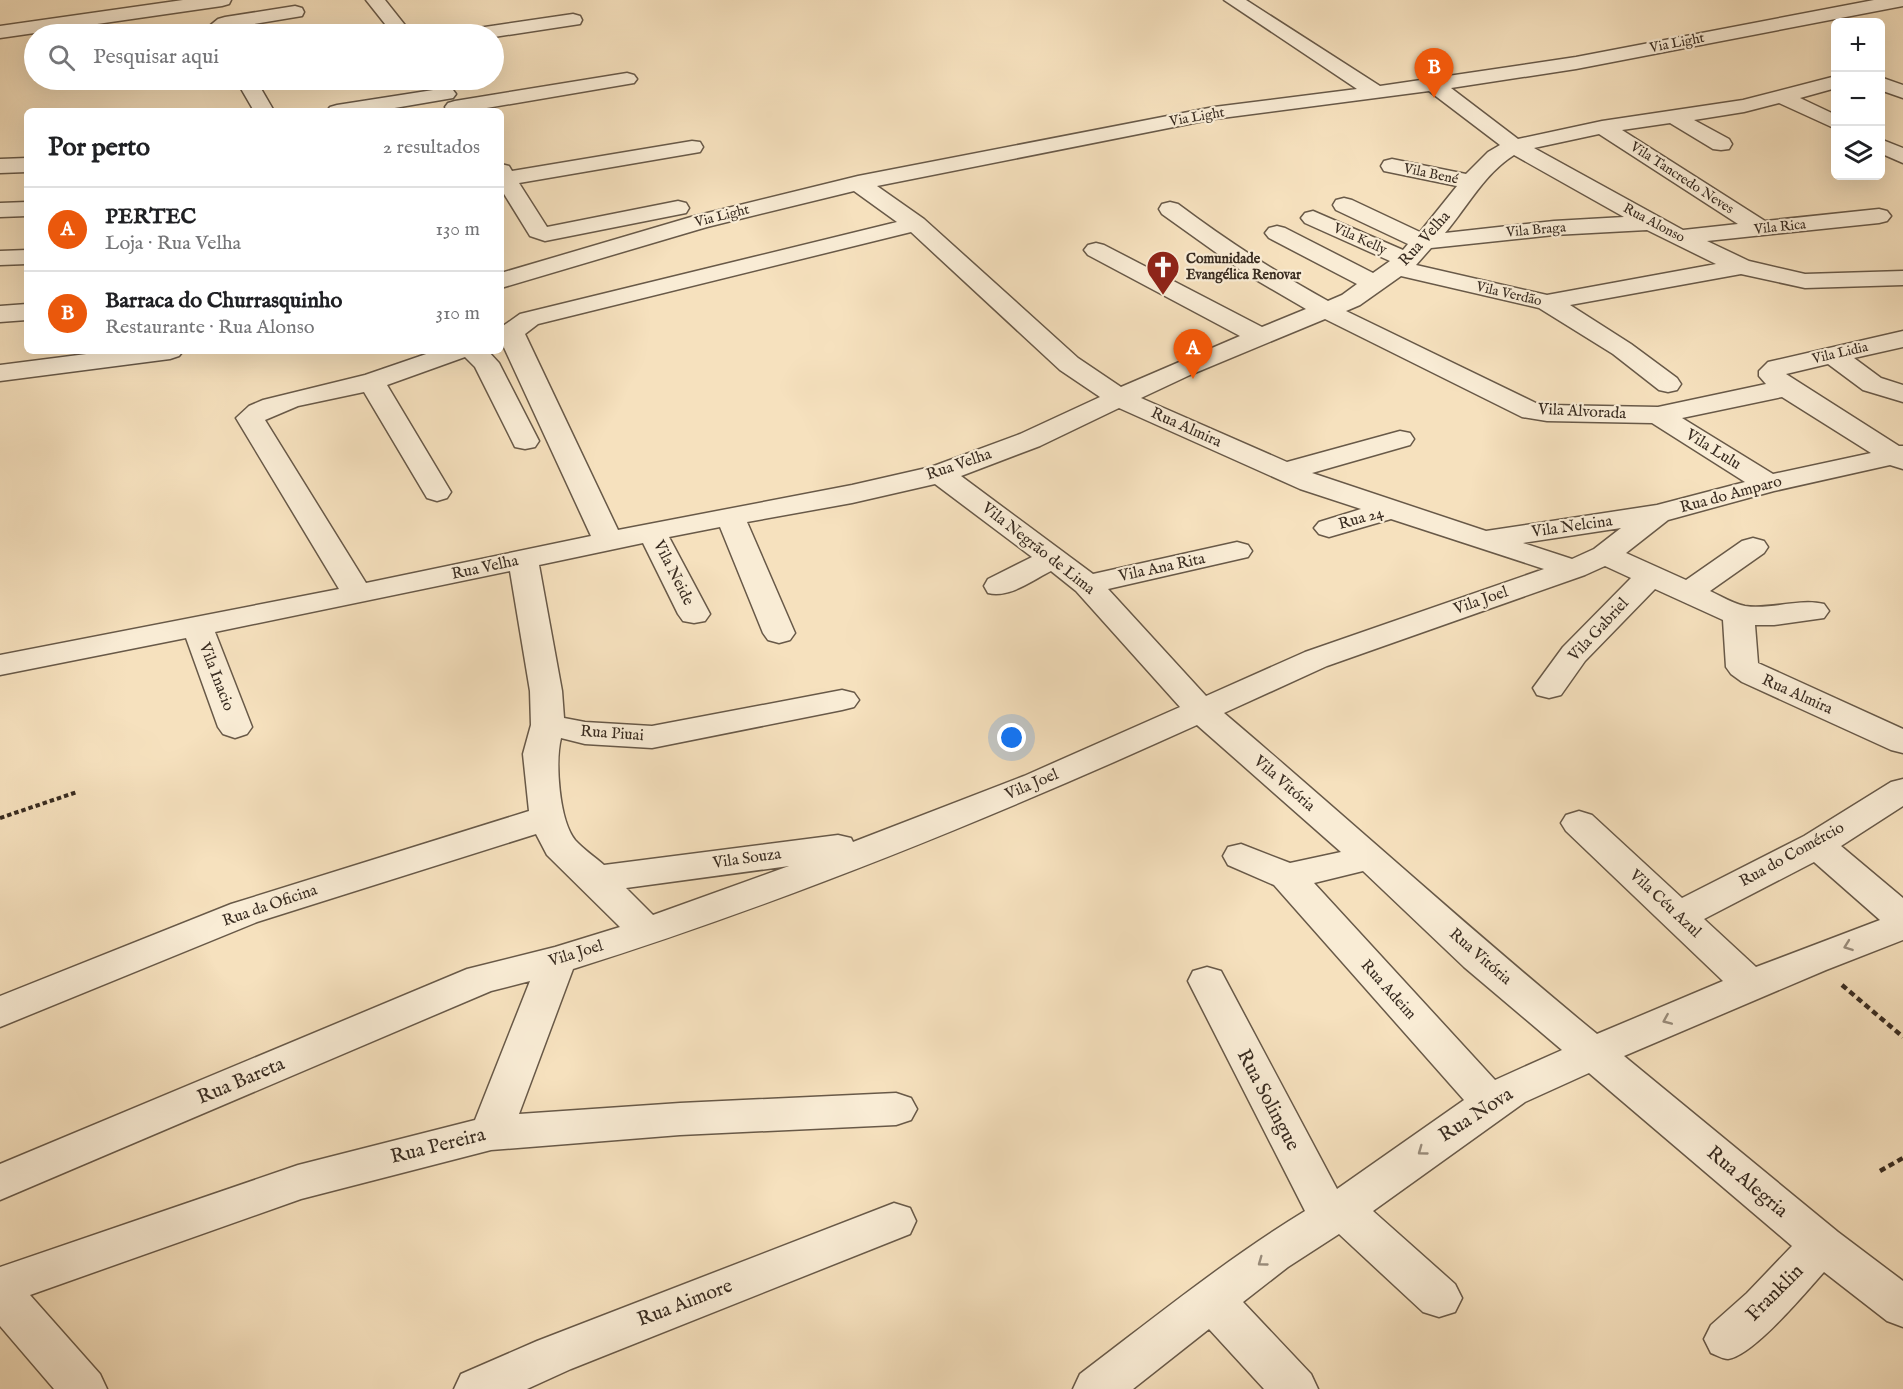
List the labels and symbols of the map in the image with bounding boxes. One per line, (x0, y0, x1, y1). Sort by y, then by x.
street label: Via Light (1647, 29, 1706, 57)
pin: B (1414, 48, 1454, 98)
street label: Via Light (1167, 103, 1226, 131)
street label: Vila Tancredo Neves (1626, 137, 1737, 218)
street label: Vila Bené (1401, 159, 1461, 189)
street label: Rua Alonso (1620, 199, 1688, 247)
street label: Via Light (692, 201, 751, 232)
street label: Rua Velha (1395, 207, 1455, 271)
street label: Vila Rica (1752, 215, 1808, 239)
street label: Vila Braga (1504, 218, 1568, 242)
street label: Vila Kelly (1329, 219, 1390, 259)
church icon: Comunidade Evangélica Renovar (1145, 249, 1181, 296)
place label: Comunidade Evangélica Renovar (1186, 250, 1302, 284)
street label: Vila Verdão (1473, 277, 1544, 310)
pin: A (1174, 330, 1212, 379)
street label: Vila Lidia (1809, 338, 1871, 368)
street label: Vila Alvorada (1536, 400, 1627, 424)
street label: Rua Almira (1147, 404, 1225, 453)
street label: Vila Lulu (1681, 425, 1745, 475)
street label: Rua Velha (924, 445, 994, 485)
street label: Rua do Amparo (1678, 472, 1785, 518)
street label: Vila Negrão de Lima (977, 498, 1099, 599)
street label: Rua 24 (1336, 503, 1386, 535)
street label: Vila Nelcina (1529, 511, 1614, 543)
street label: Vila Neide (648, 536, 698, 609)
street label: Vila Ana Rita (1116, 549, 1207, 587)
street label: Rua Velha (450, 551, 520, 585)
street label: Vila Joel (1450, 582, 1511, 620)
street label: Vila Gabriel (1564, 594, 1634, 667)
street label: Vila Inacio (193, 639, 238, 714)
street label: Rua Almira (1758, 671, 1836, 720)
street label: Rua Piuai (580, 722, 644, 746)
your location (997, 723, 1026, 752)
street label: Vila Vitória (1248, 751, 1319, 816)
street label: Vila Joel (1001, 765, 1062, 806)
street label: Rua do Comércio (1736, 818, 1848, 892)
street label: Vila Souza (710, 844, 783, 874)
street label: Vila Céu Azul (1624, 865, 1706, 943)
street label: Rua da Oficina (220, 880, 320, 932)
street label: Rua Vitória (1445, 924, 1516, 990)
street label: Vila Joel (545, 936, 606, 972)
one-way arrow (1843, 939, 1854, 952)
street label: Rua Adeim (1356, 956, 1420, 1024)
one-way arrow (1663, 1012, 1674, 1024)
street label: Rua Solingue (1231, 1045, 1305, 1155)
street label: Rua Bareta (194, 1051, 289, 1111)
street label: Rua Nova (1434, 1082, 1518, 1148)
street label: Rua Pereira (388, 1122, 488, 1170)
street label: Rua Alegria (1701, 1141, 1793, 1224)
one-way arrow (1418, 1144, 1429, 1155)
one-way arrow (1258, 1255, 1269, 1266)
street label: Franklin (1741, 1259, 1809, 1327)
street label: Rua Aimore (634, 1273, 736, 1333)

